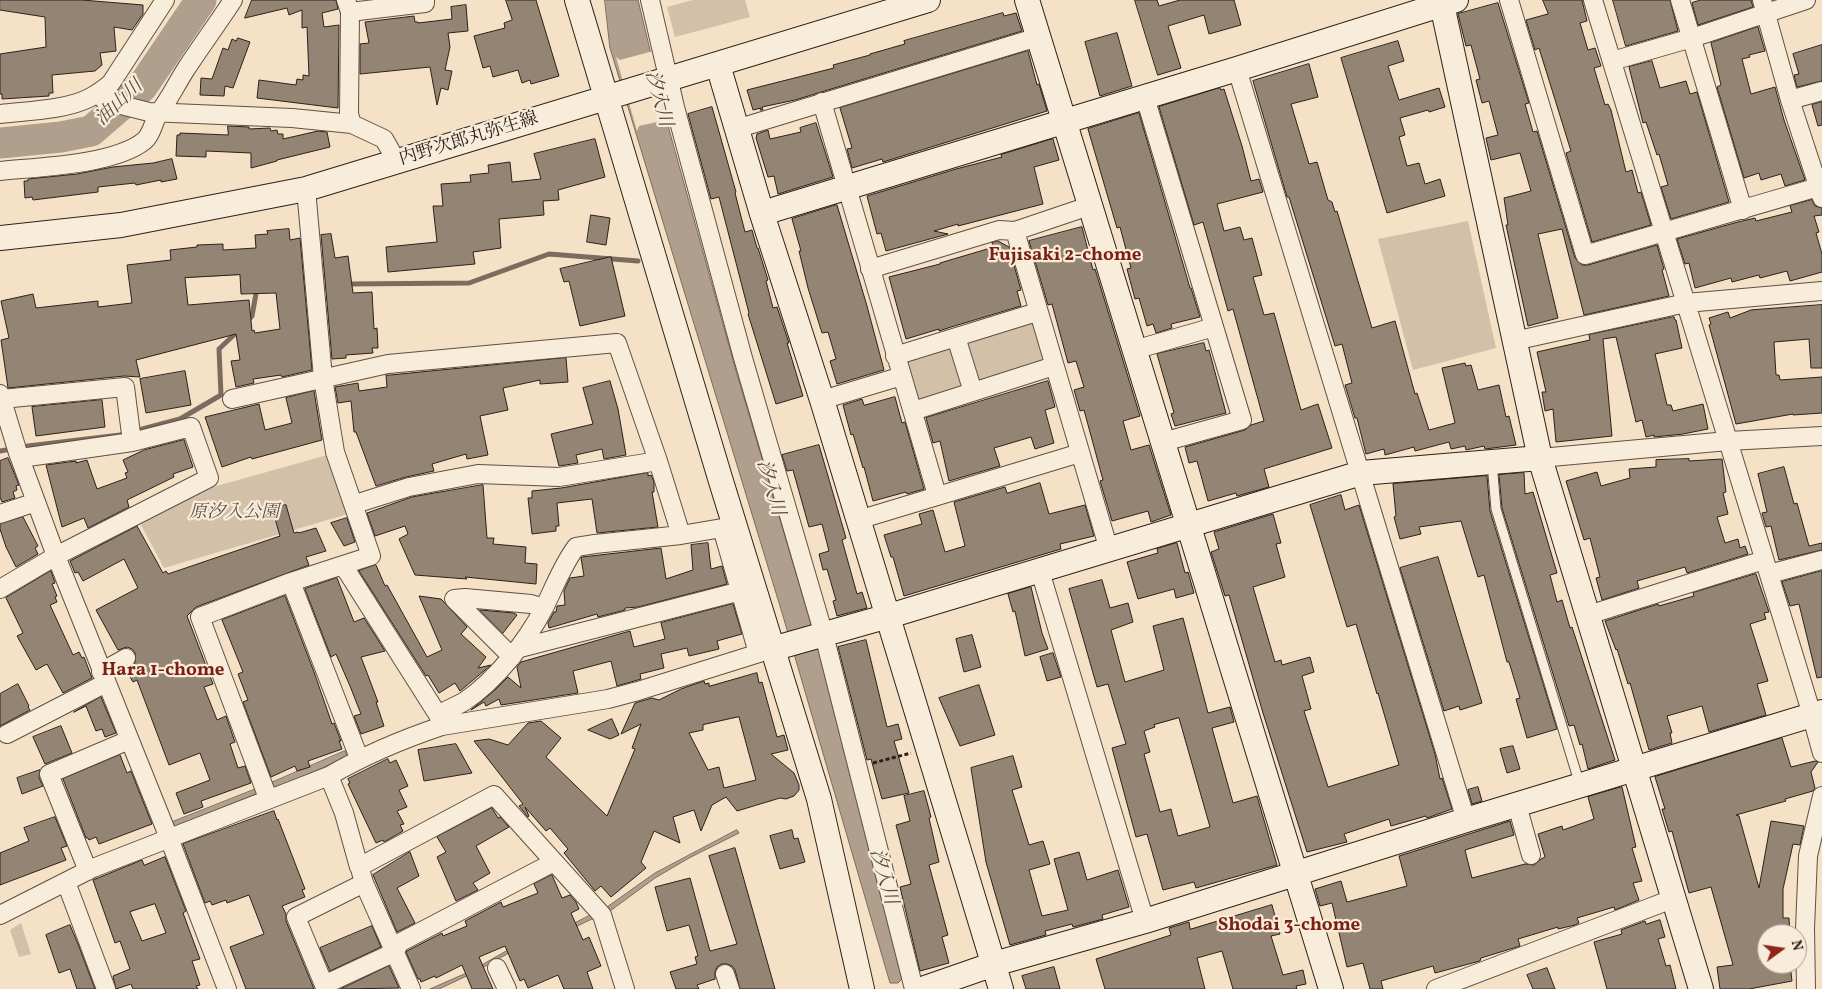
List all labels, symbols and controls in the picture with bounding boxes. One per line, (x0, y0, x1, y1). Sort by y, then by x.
water label: 汐入川 (639, 69, 675, 129)
water label: 油山川 (91, 76, 149, 132)
street label: 内野次郎丸弥生線 (397, 109, 541, 171)
district label: Fujisaki 2-chome (989, 246, 1141, 268)
water label: 汐入川 (750, 457, 788, 519)
park label: 原汐入公園 (189, 503, 279, 525)
district label: Hara 1-chome (102, 661, 224, 683)
water label: 汐入川 (863, 846, 901, 908)
district label: Shodai 3-chome (1218, 916, 1360, 938)
north arrow (1757, 924, 1807, 974)
text: N (1786, 938, 1807, 953)

